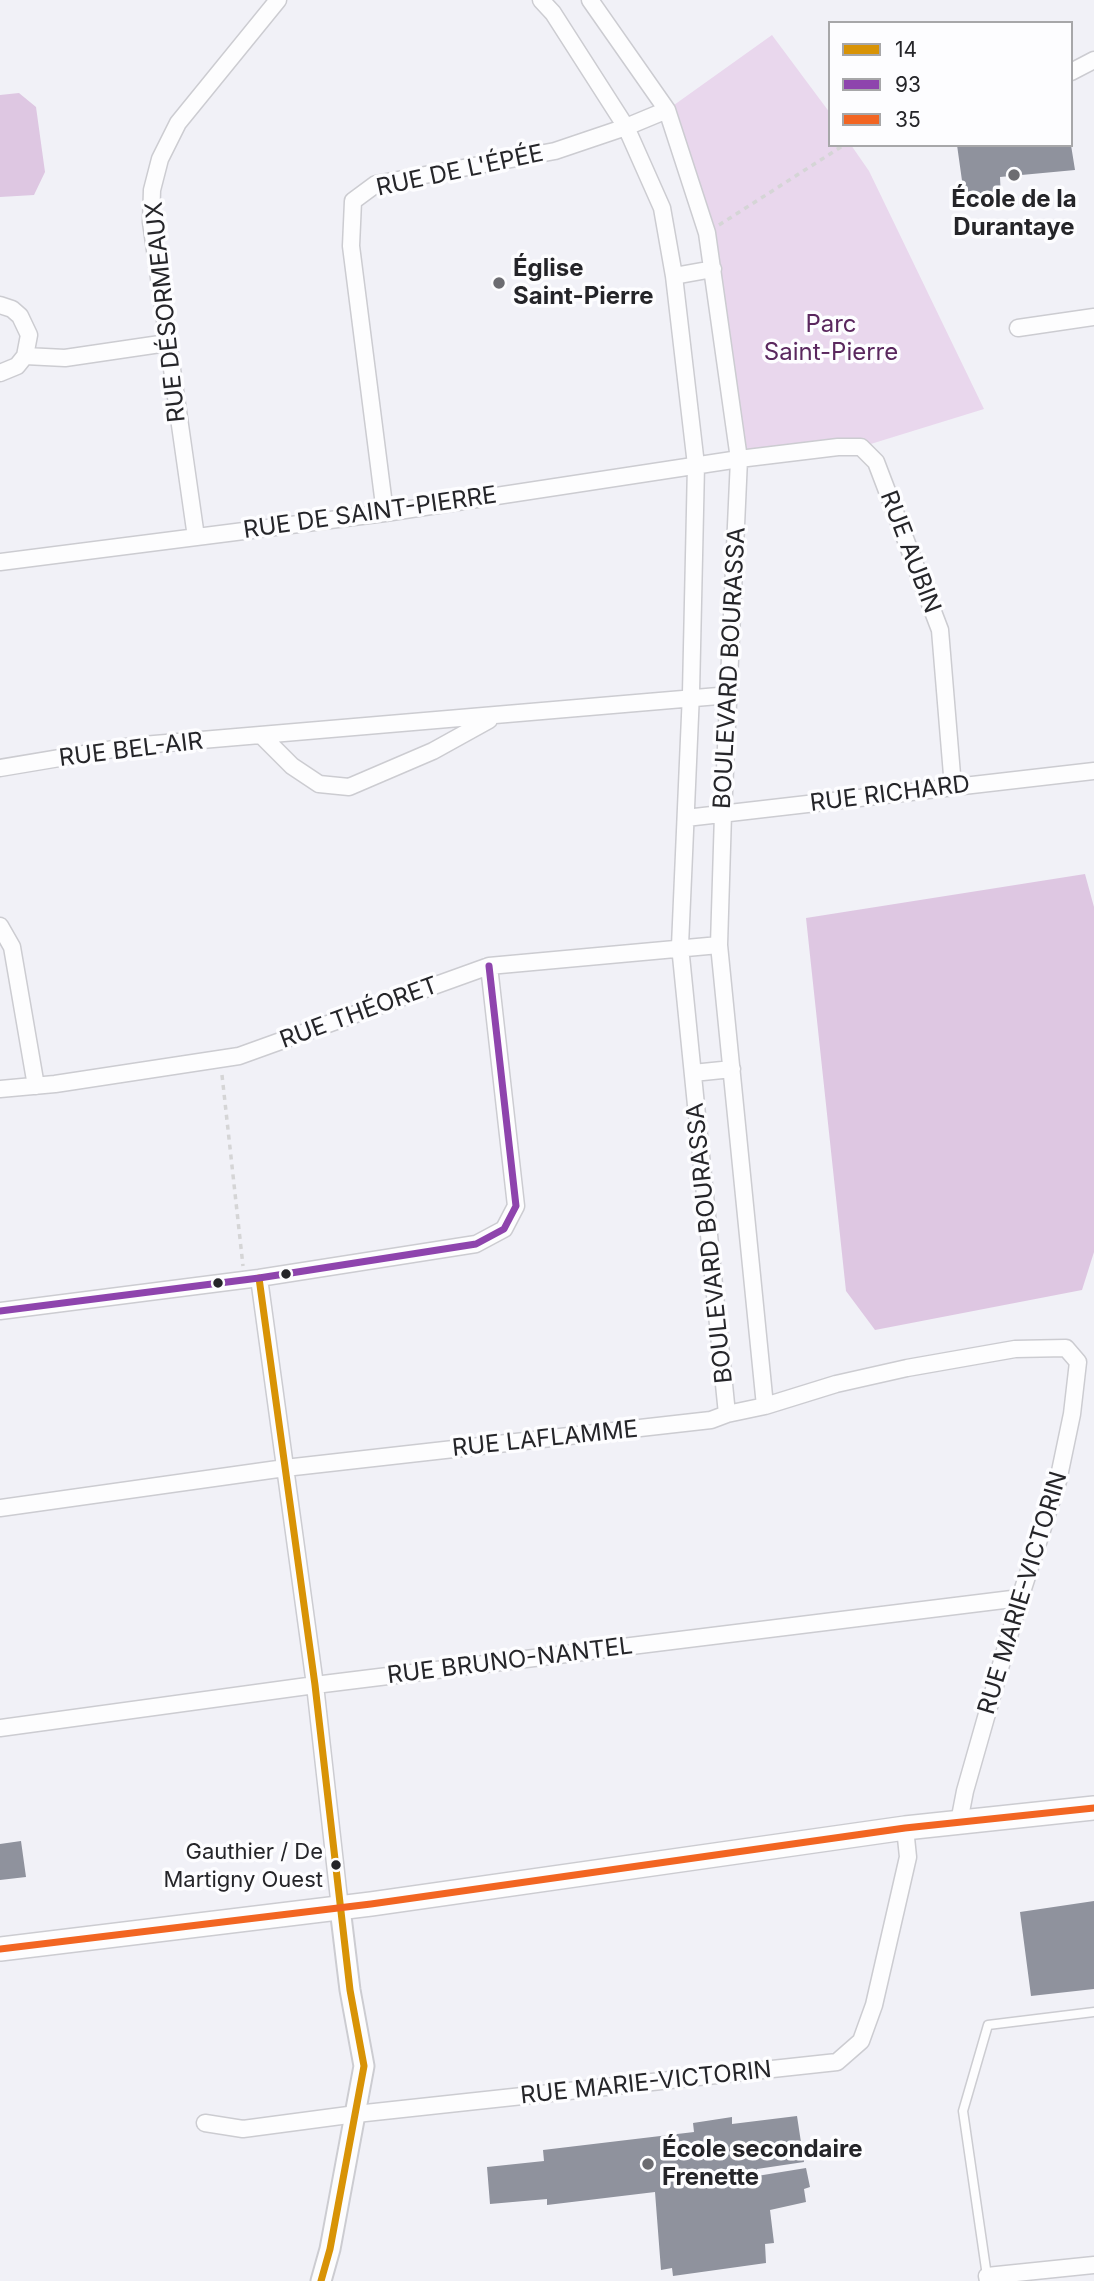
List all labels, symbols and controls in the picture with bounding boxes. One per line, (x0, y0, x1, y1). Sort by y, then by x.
legend (828, 21, 1073, 147)
text: 14 (895, 37, 917, 62)
text: 93 (895, 72, 921, 97)
text: 35 (895, 107, 921, 132)
street label: RUE DE L'ÉPÉE (374, 139, 546, 203)
marker: École de la Durantaye (1006, 167, 1022, 183)
place label: École de la Durantaye (951, 186, 1077, 242)
street label: RUE DÉSORMEAUX (140, 200, 192, 424)
place label: Église Saint-Pierre (513, 255, 653, 311)
marker: Église Saint-Pierre (491, 275, 507, 291)
park label: Parc Saint-Pierre (764, 311, 898, 367)
street label: RUE DE SAINT-PIERRE (241, 481, 499, 545)
street label: RUE AUBIN (874, 487, 946, 617)
street label: BOULEVARD BOURASSA (708, 526, 752, 810)
street label: RUE BEL-AIR (57, 727, 205, 773)
street label: RUE RICHARD (808, 770, 972, 818)
street label: RUE THÉORET (276, 971, 442, 1055)
street label: BOULEVARD BOURASSA (681, 1101, 739, 1385)
unlabelled marker (279, 1267, 293, 1281)
unlabelled marker (211, 1276, 225, 1290)
street label: RUE LAFLAMME (451, 1415, 639, 1463)
street label: RUE MARIE-VICTORIN (972, 1468, 1074, 1718)
street label: RUE BRUNO-NANTEL (386, 1632, 634, 1690)
place label: Gauthier / De Martigny Ouest (163, 1839, 323, 1890)
marker: Gauthier / De Martigny Ouest (329, 1858, 343, 1872)
street label: RUE MARIE-VICTORIN (519, 2055, 773, 2111)
place label: École secondaire Frenette (662, 2136, 862, 2192)
marker: École secondaire Frenette (640, 2156, 656, 2172)

